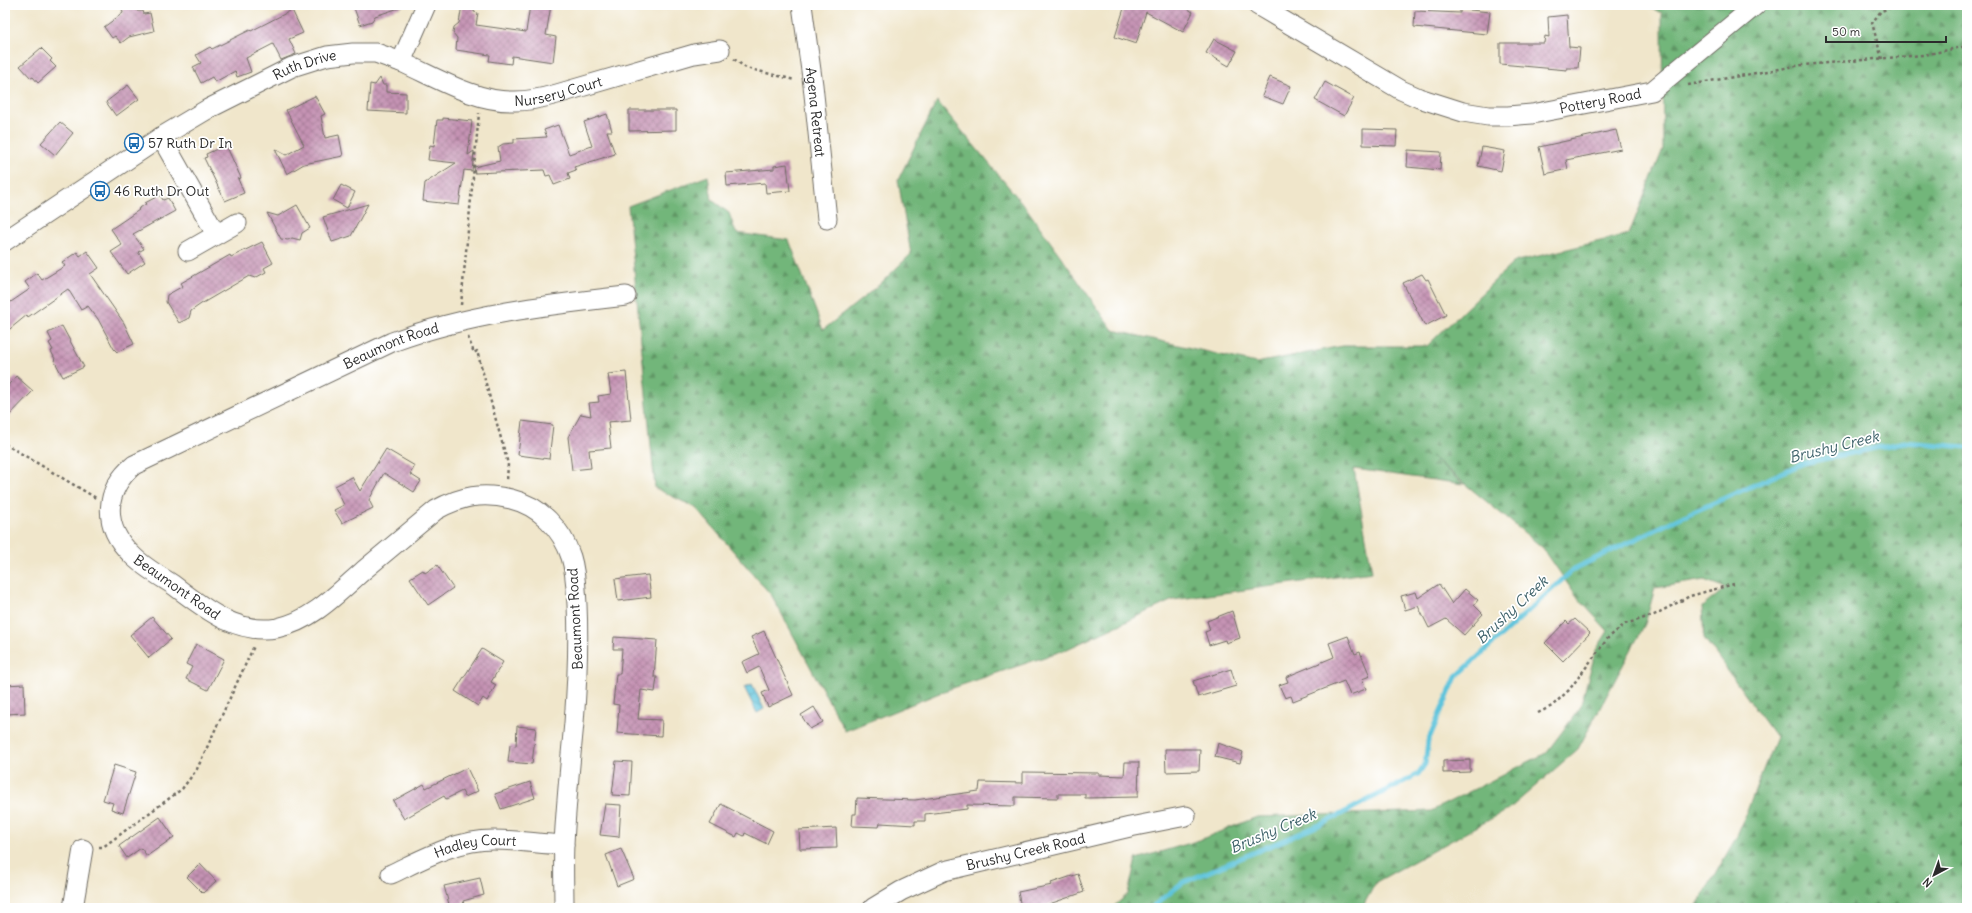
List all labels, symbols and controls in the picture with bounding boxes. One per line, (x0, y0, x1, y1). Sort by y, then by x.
scale bar (1826, 18, 1946, 44)
text: 50 m (1832, 24, 1861, 39)
street label: Ruth Drive (270, 46, 337, 84)
street label: Agena Retreat (802, 66, 830, 158)
street label: Nursery Court (514, 72, 605, 110)
street label: Pottery Road (1558, 84, 1643, 118)
bus stop icon: 57 Ruth Dr In (123, 132, 145, 154)
place label: 57 Ruth Dr In (148, 134, 232, 152)
bus stop icon: 46 Ruth Dr Out (89, 180, 111, 202)
place label: 46 Ruth Dr Out (114, 182, 210, 200)
street label: Beaumont Road (340, 318, 441, 373)
water label: Brushy Creek (1787, 426, 1882, 467)
street label: Beaumont Road (130, 550, 224, 624)
street label: Beaumont Road (563, 568, 587, 670)
water label: Brushy Creek (1472, 571, 1553, 648)
water label: Brushy Creek (1227, 803, 1320, 857)
street label: Brushy Creek Road (964, 829, 1087, 874)
street label: Hadley Court (431, 831, 517, 862)
north arrow (1914, 855, 1954, 895)
text: N (1920, 875, 1935, 890)

